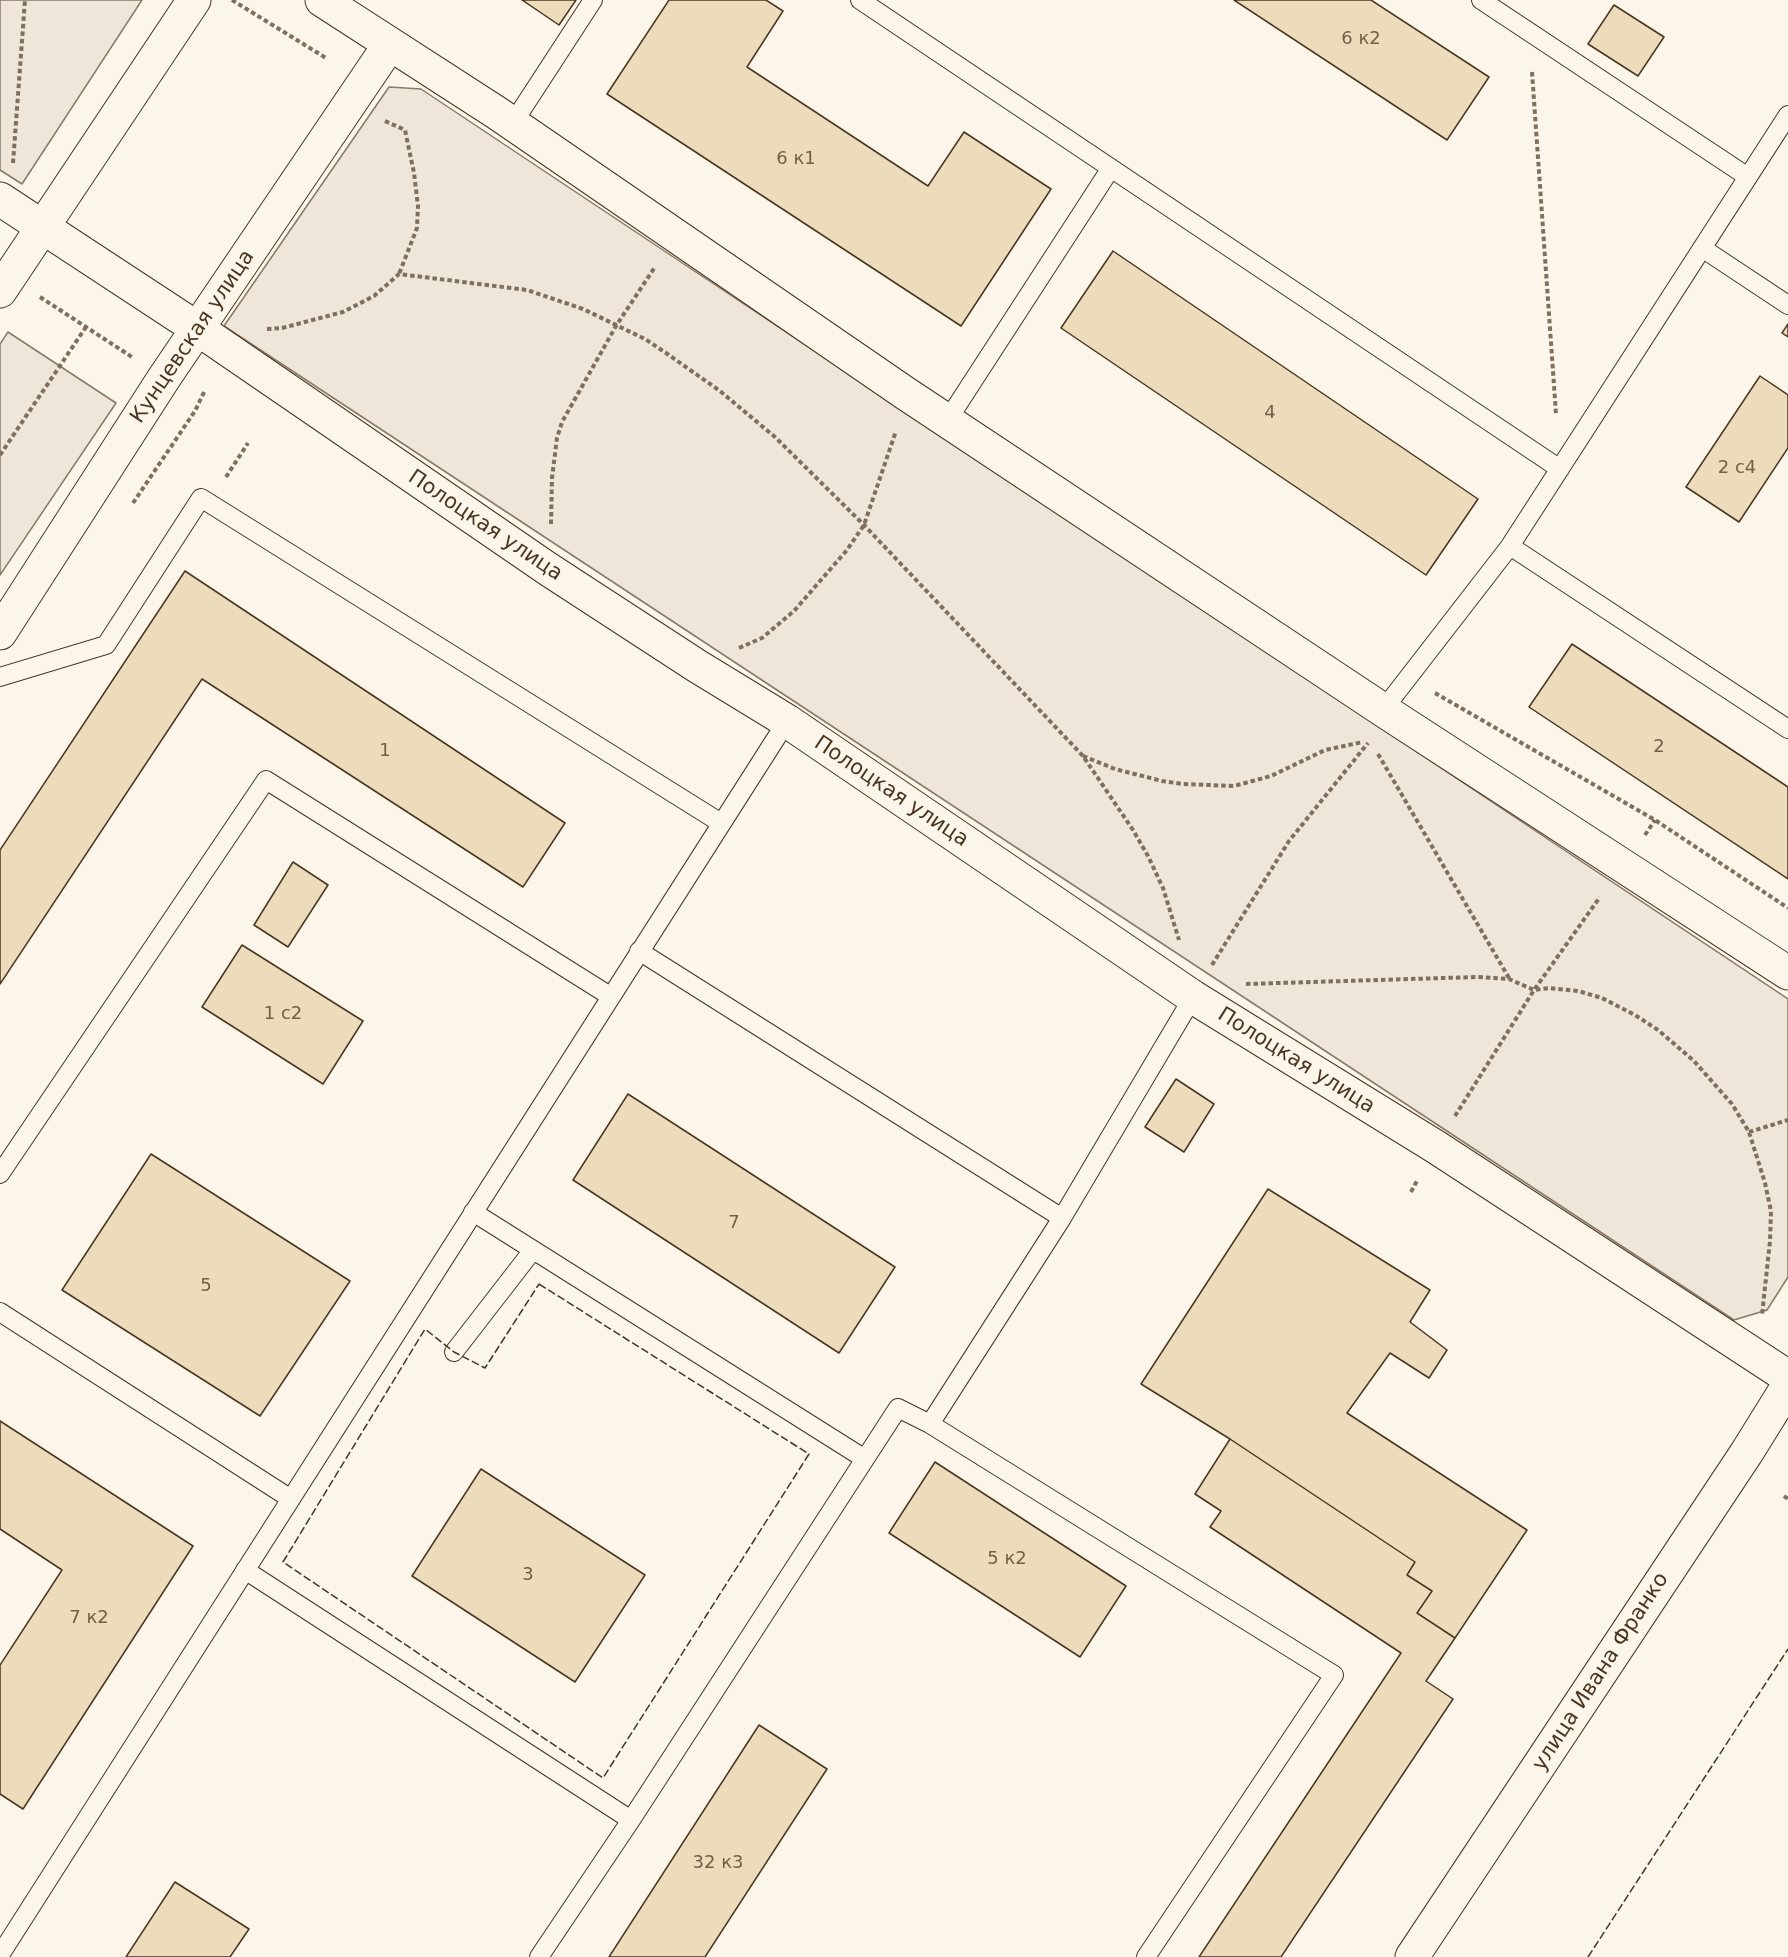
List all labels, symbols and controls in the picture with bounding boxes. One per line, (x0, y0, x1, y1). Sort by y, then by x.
house number: 6 к2 (1341, 28, 1381, 50)
house number: 6 к1 (776, 148, 816, 170)
street label: Кунцевская улица (126, 246, 260, 428)
house number: 4 (1264, 402, 1276, 424)
house number: 2 с4 (1718, 457, 1756, 479)
street label: Полоцкая улица (403, 465, 567, 587)
street label: Полоцкая улица (809, 731, 973, 853)
house number: 2 (1653, 736, 1665, 758)
house number: 1 (379, 740, 391, 762)
street label: Полоцкая улица (1213, 1002, 1379, 1120)
house number: 1 с2 (264, 1003, 302, 1025)
house number: 7 (728, 1212, 740, 1234)
house number: 5 (200, 1275, 212, 1297)
house number: 5 к2 (987, 1548, 1027, 1570)
house number: 3 (522, 1564, 534, 1586)
street label: улица Ивана Франко (1527, 1568, 1675, 1776)
house number: 7 к2 (69, 1607, 109, 1629)
house number: 32 к3 (693, 1852, 743, 1874)

